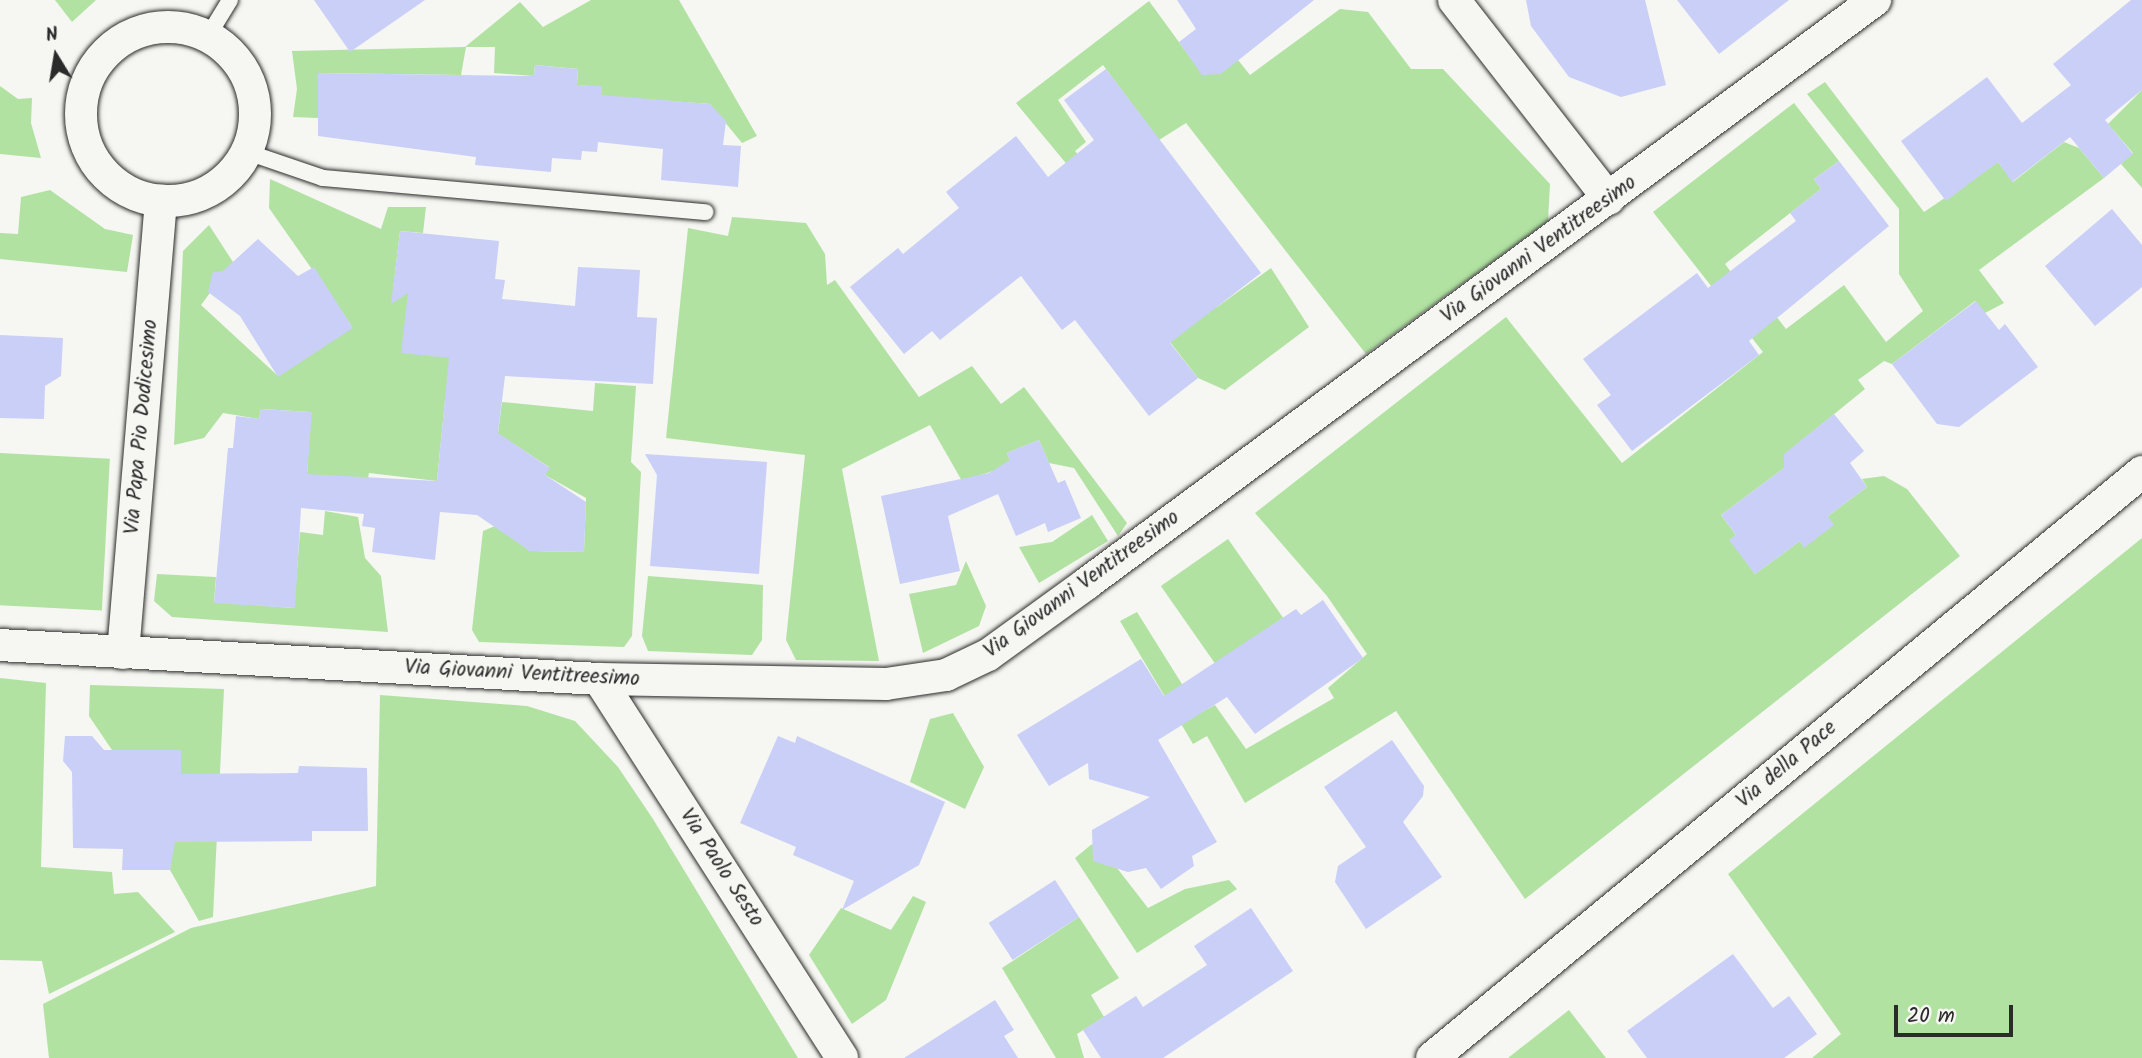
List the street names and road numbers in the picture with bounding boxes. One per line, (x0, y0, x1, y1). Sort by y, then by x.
street label: Via Giovanni Ventitreesimo (1436, 171, 1642, 329)
street label: Via Papa Pio Dodicesimo (120, 318, 164, 536)
street label: Via Giovanni Ventitreesimo (979, 506, 1185, 664)
street label: Via Giovanni Ventitreesimo (404, 655, 640, 693)
street label: Via della Pace (1732, 716, 1842, 814)
street label: Via Paolo Sesto (674, 804, 768, 932)

